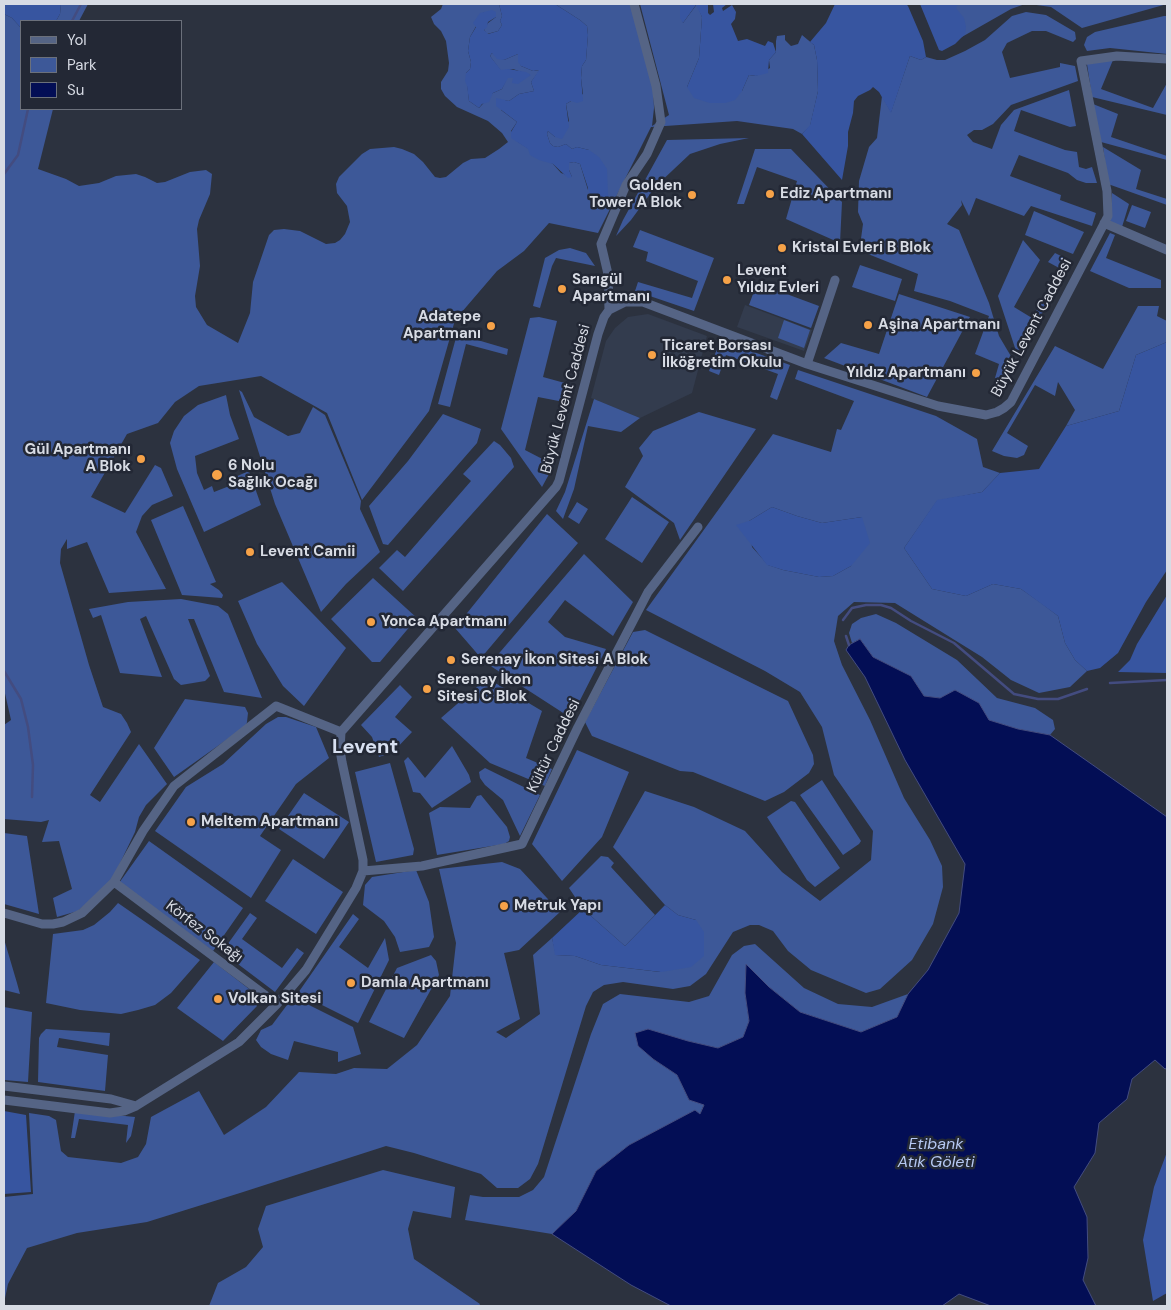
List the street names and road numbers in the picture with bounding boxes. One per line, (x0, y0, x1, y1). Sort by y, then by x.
street label: Büyük Levent Caddesi (988, 256, 1076, 400)
street label: Büyük Levent Caddesi (537, 322, 595, 476)
street label: Kültür Caddesi (524, 696, 584, 796)
street label: Körfez Sokağı (162, 897, 246, 967)

